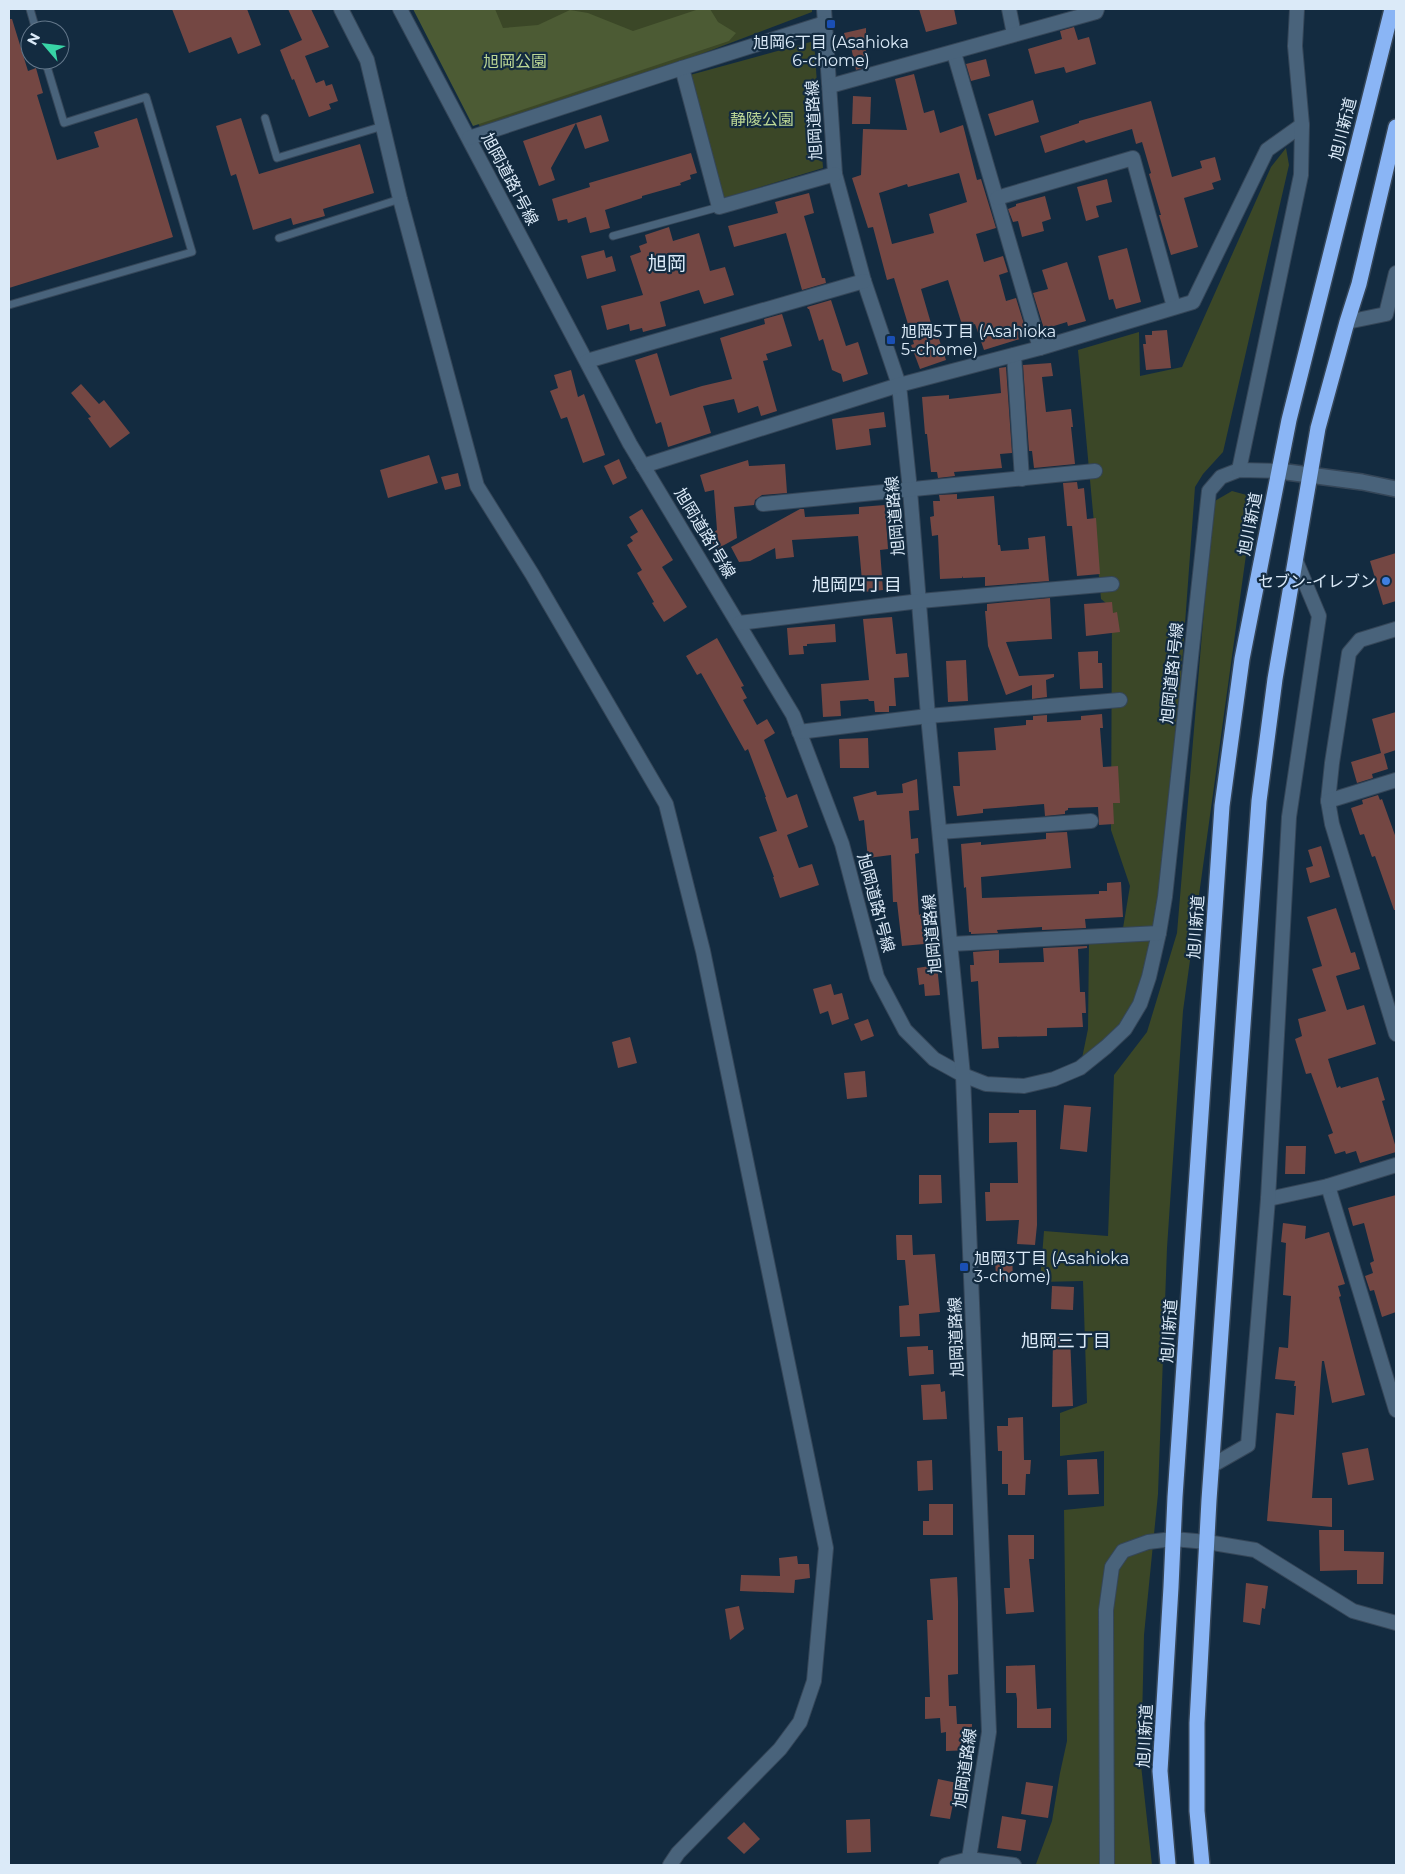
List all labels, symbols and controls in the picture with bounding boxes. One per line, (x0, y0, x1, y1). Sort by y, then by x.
marker: 旭岡6丁目 (Asahioka 6-chome) (825, 18, 837, 30)
north arrow (20, 20, 70, 70)
text: N (23, 30, 44, 48)
place label: 旭岡6丁目 (Asahioka 6-chome) (753, 33, 909, 70)
park label: 旭岡公園 (483, 52, 547, 71)
street label: 旭岡道路線 (802, 80, 826, 160)
street label: 旭川新道 (1326, 96, 1360, 162)
park label: 静陵公園 (730, 110, 794, 129)
street label: 旭岡道路1号線 (478, 130, 542, 228)
district label: 旭岡 (648, 252, 686, 275)
place label: 旭岡5丁目 (Asahioka 5-chome) (901, 322, 1056, 359)
marker: 旭岡5丁目 (Asahioka 5-chome) (885, 334, 897, 346)
street label: 旭岡道路線 (882, 475, 908, 557)
street label: 旭岡道路1号線 (671, 484, 739, 582)
street label: 旭川新道 (1235, 491, 1265, 557)
place label: セブン-イレブン (1258, 572, 1376, 591)
district label: 旭岡四丁目 (812, 574, 902, 596)
marker: セブン-イレブン (1380, 575, 1392, 587)
street label: 旭岡道路1号線 (1157, 621, 1187, 725)
street label: 旭岡道路1号線 (854, 851, 898, 955)
street label: 旭岡道路線 (919, 893, 945, 975)
street label: 旭川新道 (1184, 894, 1208, 960)
place label: 旭岡3丁目 (Asahioka 3-chome) (974, 1249, 1129, 1286)
marker: 旭岡3丁目 (Asahioka 3-chome) (958, 1261, 970, 1273)
street label: 旭岡道路線 (945, 1297, 967, 1377)
street label: 旭川新道 (1157, 1298, 1181, 1364)
district label: 旭岡三丁目 (1021, 1330, 1111, 1352)
street label: 旭川新道 (1134, 1704, 1156, 1768)
street label: 旭岡道路線 (950, 1727, 980, 1809)

